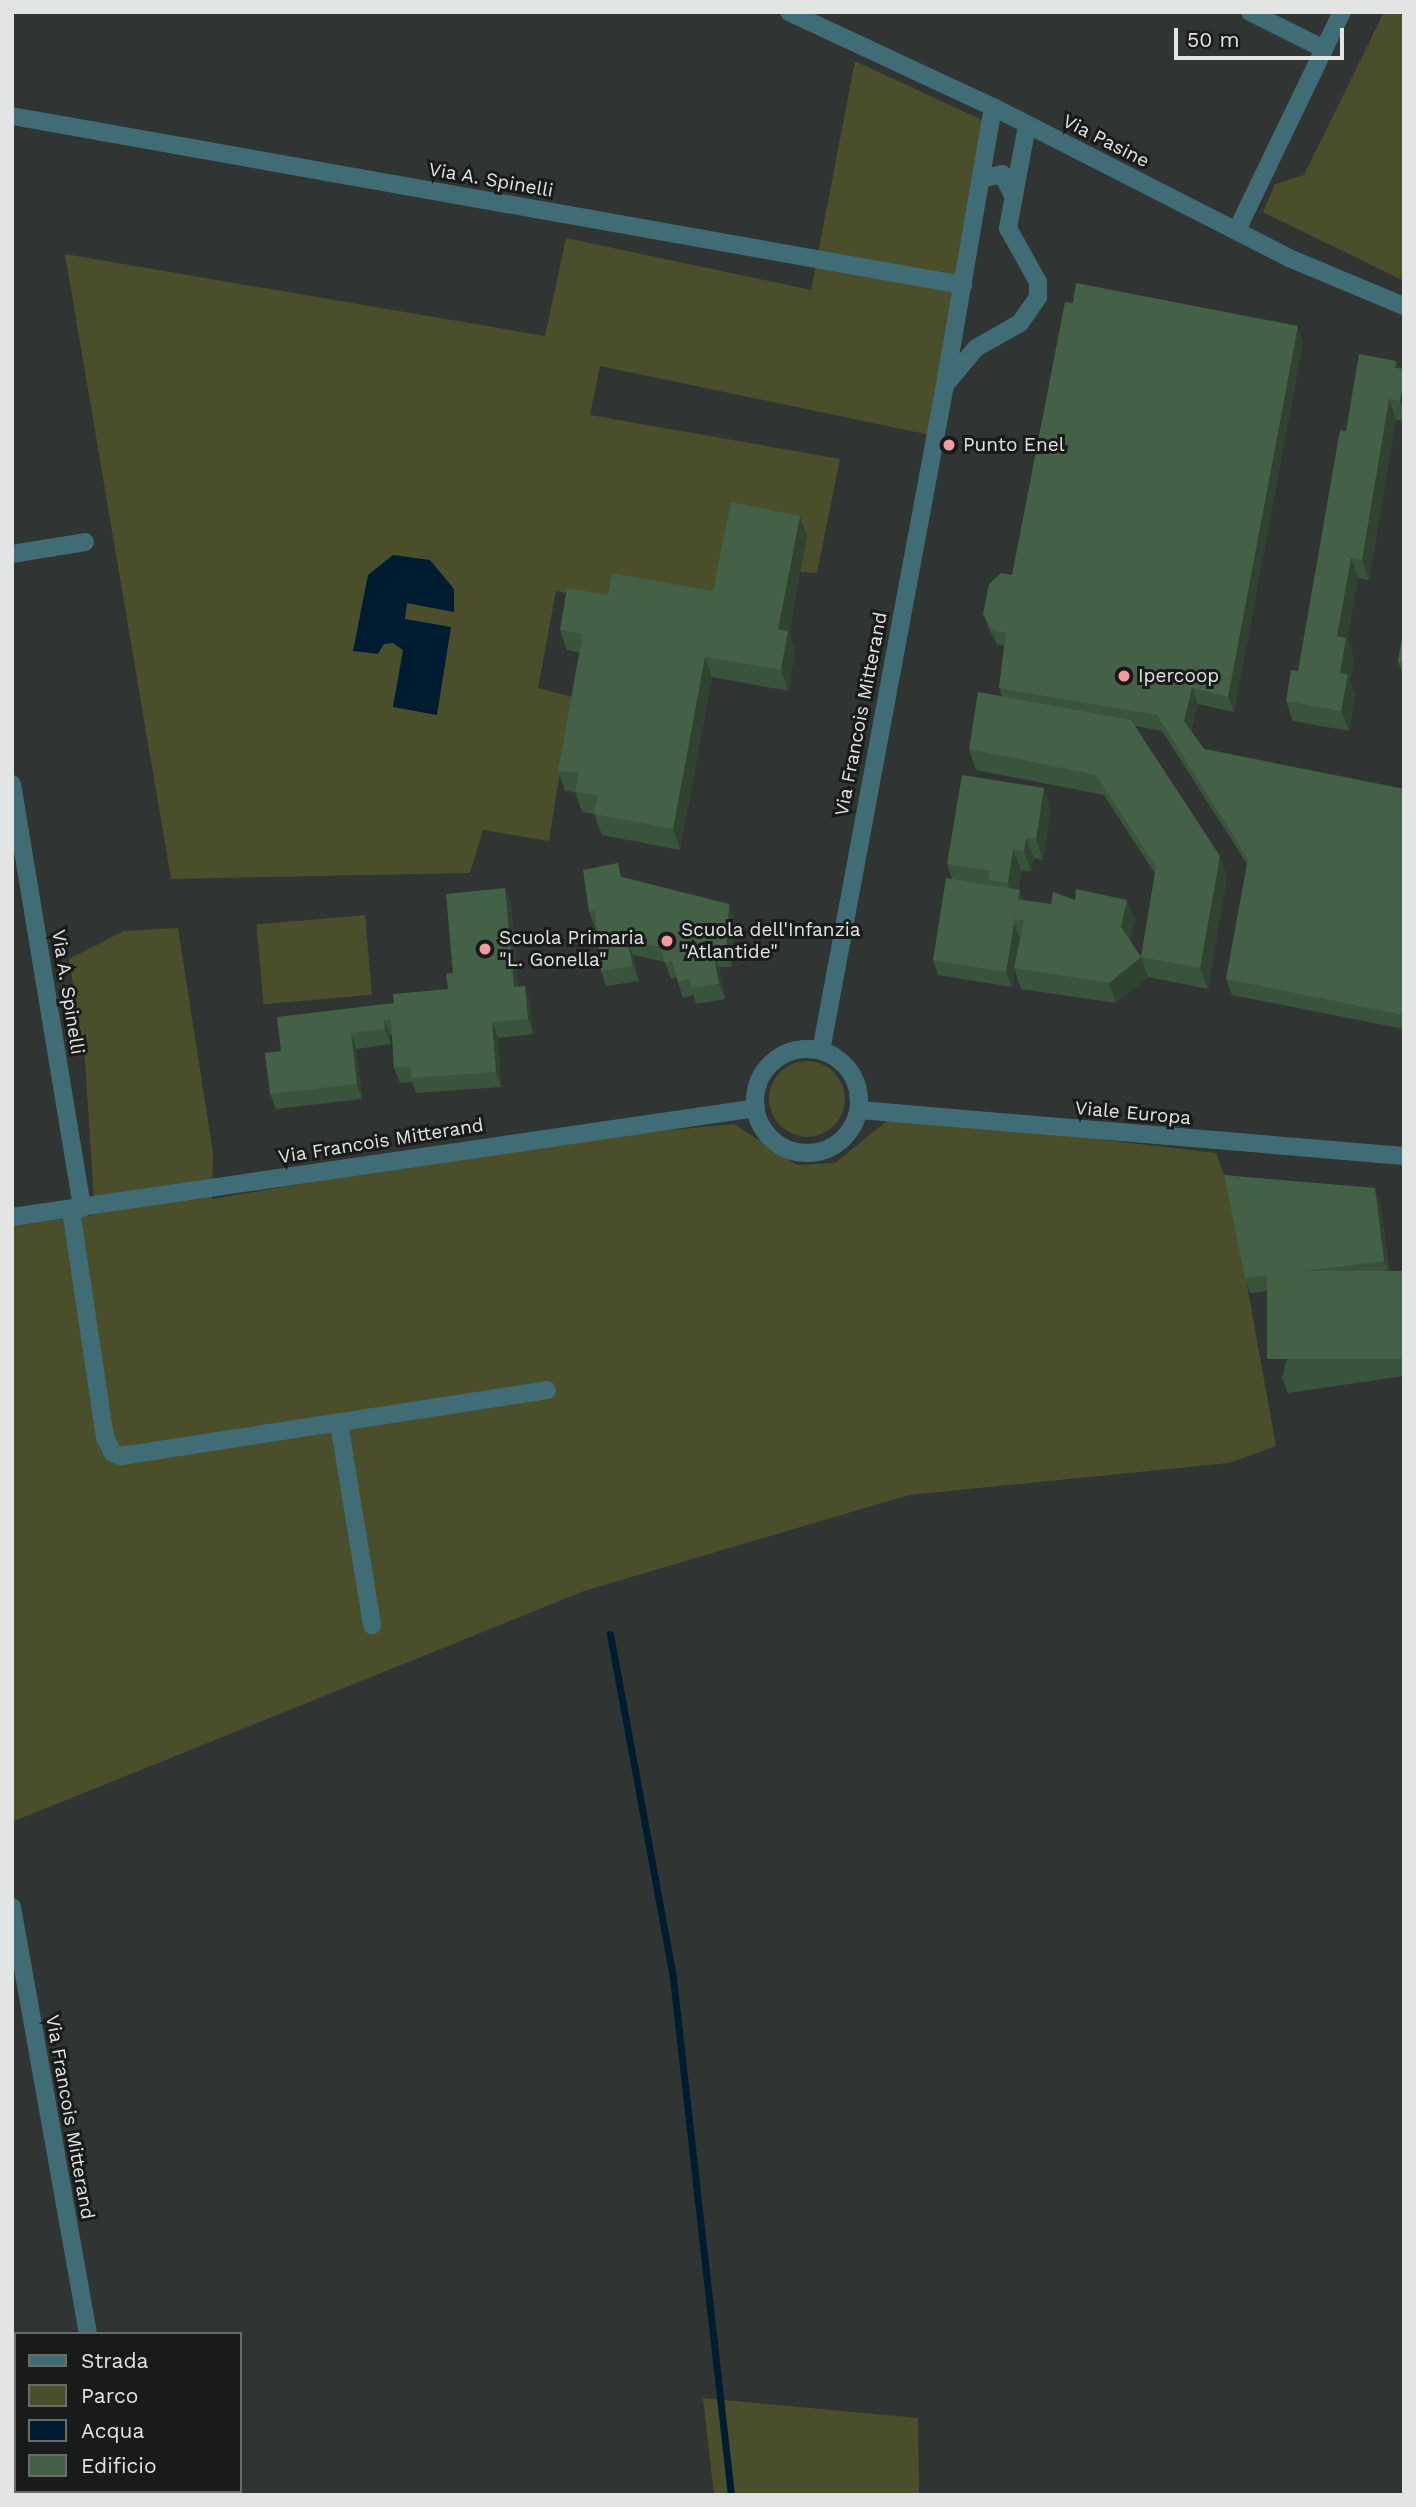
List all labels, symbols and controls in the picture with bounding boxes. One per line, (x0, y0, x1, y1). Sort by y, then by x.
scale bar (1178, 14, 1348, 58)
text: 50 m (1187, 27, 1239, 52)
street label: Via Pasine (1059, 109, 1153, 173)
street label: Via A. Spinelli (426, 158, 556, 202)
place label: Punto Enel (963, 434, 1064, 456)
marker: Punto Enel (941, 437, 957, 453)
street label: Via Francois Mitterand (830, 610, 892, 818)
place label: Ipercoop (1138, 665, 1219, 687)
marker: Ipercoop (1116, 668, 1132, 684)
place label: Scuola dell'Infanzia "Atlantide" (681, 919, 861, 963)
street label: Via A. Spinelli (47, 927, 89, 1057)
place label: Scuola Primaria "L. Gonella" (499, 927, 645, 971)
marker: Scuola dell'Infanzia "Atlantide" (659, 933, 675, 949)
marker: Scuola Primaria "L. Gonella" (477, 941, 493, 957)
street label: Viale Europa (1074, 1097, 1192, 1129)
street label: Via Francois Mitterand (277, 1113, 485, 1169)
street label: Via Francois Mitterand (41, 2013, 99, 2221)
legend (14, 2332, 242, 2493)
text: Strada (81, 2348, 148, 2373)
text: Parco (81, 2383, 138, 2408)
text: Acqua (81, 2418, 144, 2443)
text: Edificio (81, 2453, 157, 2478)

